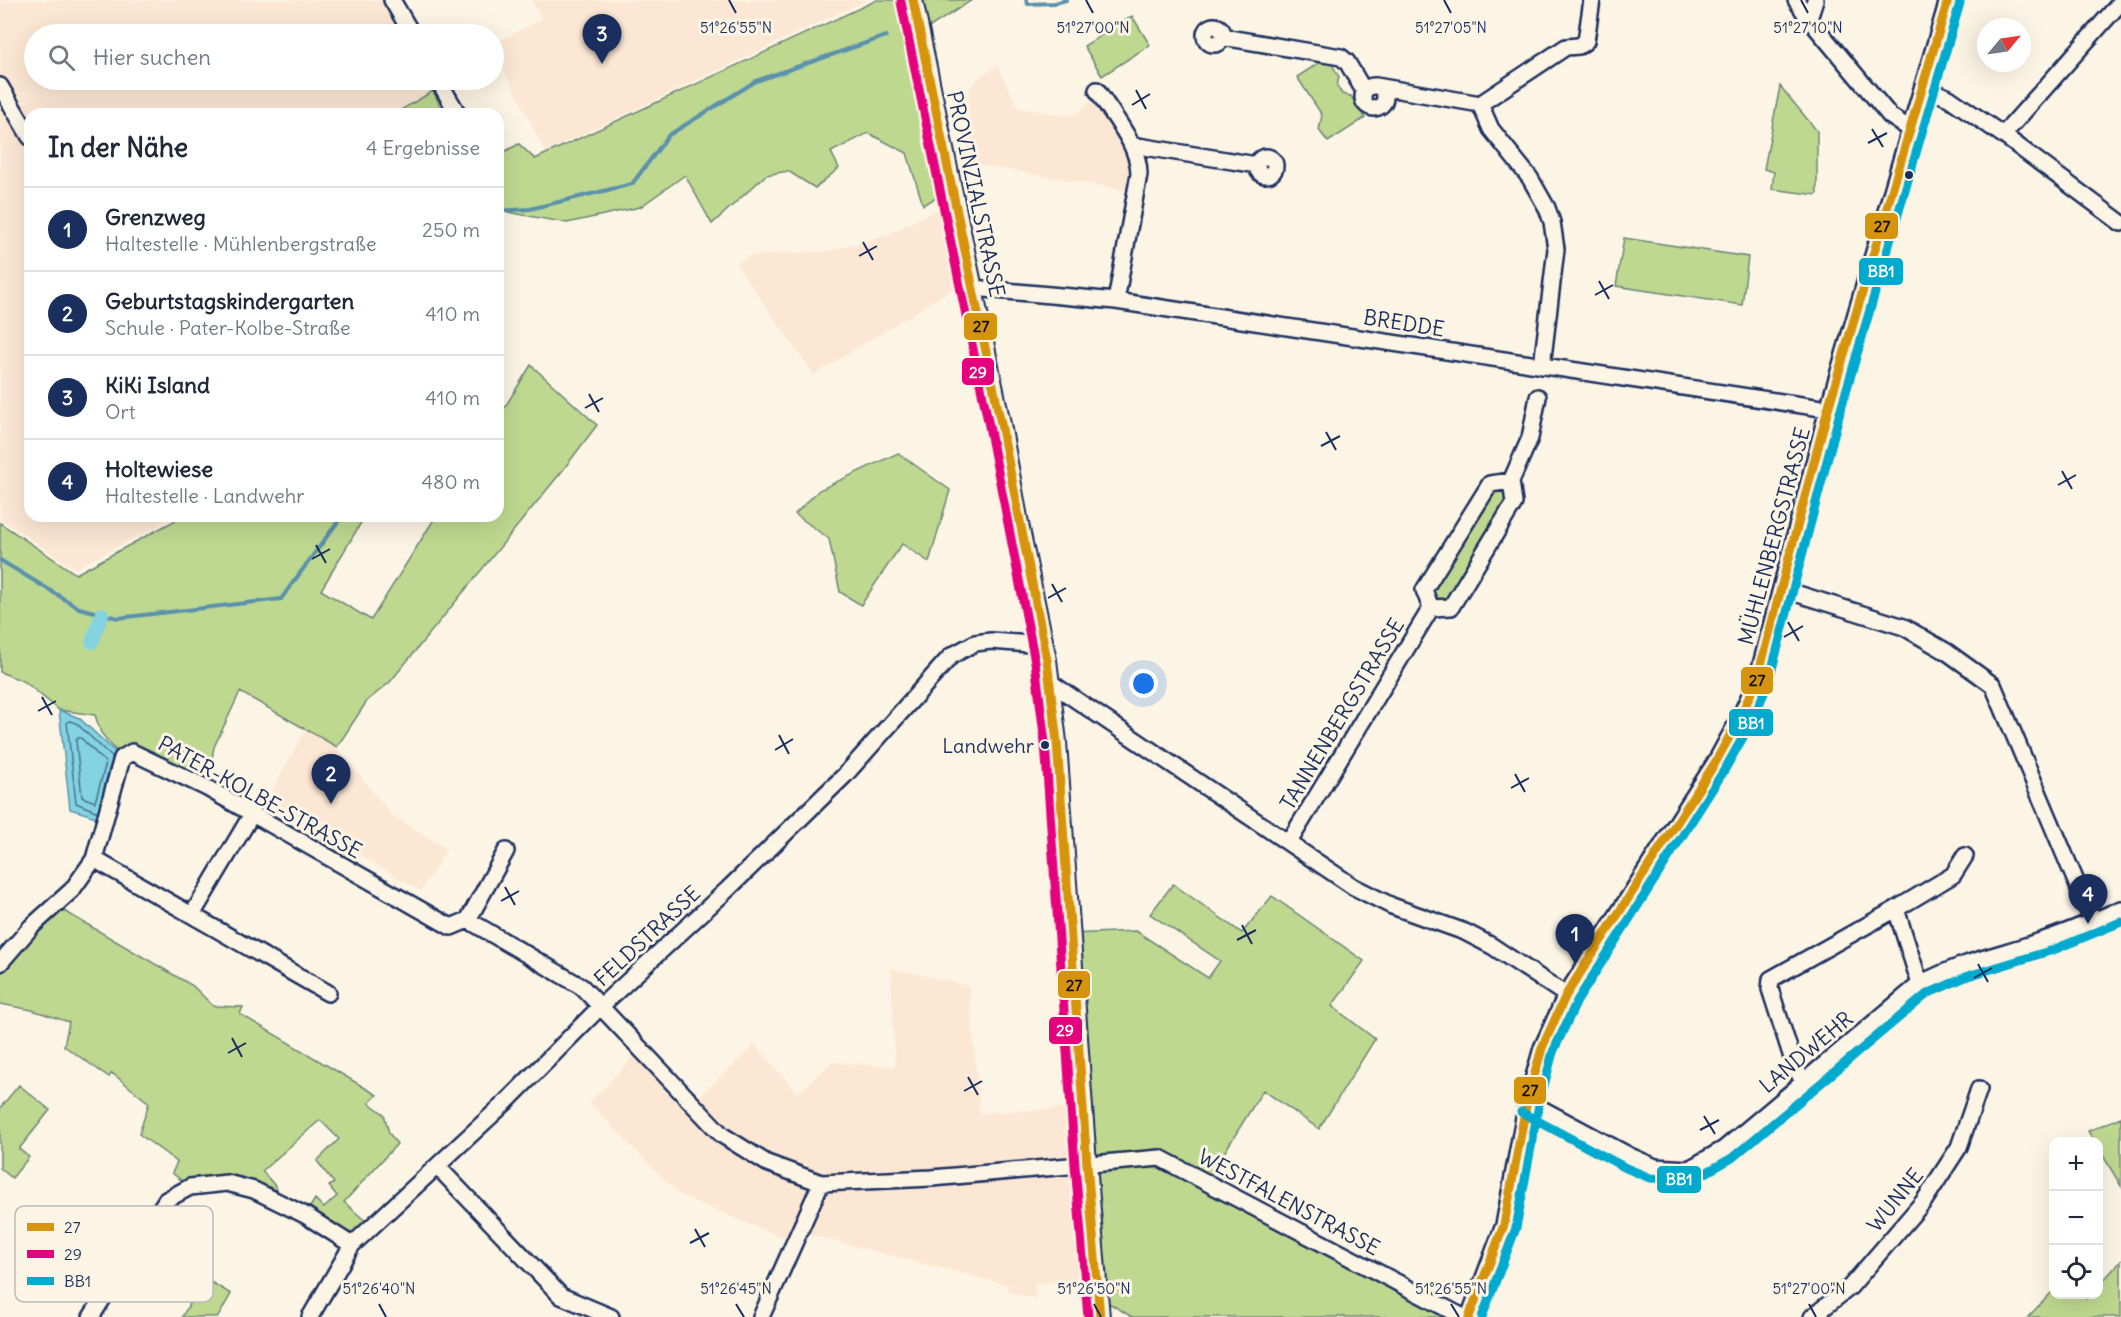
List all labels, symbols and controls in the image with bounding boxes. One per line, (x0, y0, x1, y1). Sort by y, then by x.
pin: 3 (582, 14, 622, 64)
text: 51°26'55"N (700, 18, 772, 37)
text: 51°27'00"N (1056, 18, 1130, 37)
text: 51°27'05"N (1415, 18, 1487, 37)
text: 51°27'10"N (1773, 18, 1843, 37)
north arrow (1977, 18, 2031, 72)
search box (24, 24, 504, 90)
icon: search (45, 41, 78, 74)
text: Hier suchen (93, 43, 211, 71)
street label: PROVINZIALSTRASSE (941, 88, 1011, 300)
text: In der Nähe (48, 131, 188, 164)
text: 4 Ergebnisse (366, 135, 480, 160)
unlabelled marker (1903, 169, 1915, 181)
text: Grenzweg (105, 203, 206, 231)
line badge: 27 (1864, 212, 1899, 240)
text: 27 (1874, 216, 1890, 236)
text: 1 (64, 217, 71, 242)
text: 250 m (422, 217, 480, 242)
text: Haltestelle · Mühlenbergstraße (105, 231, 377, 256)
line badge: BB1 (1858, 257, 1904, 286)
text: BB1 (1867, 261, 1895, 281)
text: Geburtstagskindergarten (105, 287, 354, 315)
text: 2 (62, 301, 73, 326)
text: 410 m (425, 301, 480, 326)
street label: BREDDE (1362, 303, 1446, 343)
line badge: 27 (963, 312, 998, 341)
text: Schule · Pater-Kolbe-Straße (105, 315, 351, 340)
text: 27 (973, 316, 989, 336)
line badge: 29 (961, 357, 995, 386)
text: 29 (969, 362, 987, 382)
text: KiKi Island (105, 371, 210, 399)
text: 3 (62, 385, 73, 410)
text: 410 m (425, 385, 480, 410)
text: Ort (105, 399, 135, 424)
street label: MÜHLENBERGSTRASSE (1732, 424, 1816, 648)
text: Holtewiese (105, 455, 213, 483)
text: 4 (62, 469, 73, 494)
text: 480 m (421, 469, 480, 494)
text: Haltestelle · Landwehr (105, 483, 304, 508)
street label: TANNENBERGSTRASSE (1274, 613, 1410, 815)
line badge: 27 (1740, 666, 1774, 695)
your location (1129, 669, 1158, 698)
text: 27 (1749, 670, 1765, 690)
line badge: BB1 (1728, 708, 1774, 737)
text: BB1 (1737, 713, 1765, 733)
street label: PATER-KOLBE-STRASSE (153, 730, 367, 864)
place label: Landwehr (942, 733, 1034, 758)
marker: Landwehr (1039, 739, 1051, 751)
pin: 2 (312, 754, 350, 804)
pin: 4 (2068, 874, 2108, 924)
street label: FELDSTRASSE (588, 880, 706, 992)
pin: 1 (1556, 914, 1594, 964)
line badge: 27 (1057, 970, 1091, 999)
text: 27 (1066, 975, 1082, 995)
street label: LANDWEHR (1754, 1005, 1858, 1099)
line badge: 29 (1048, 1016, 1083, 1045)
text: 29 (1056, 1020, 1074, 1040)
line badge: 27 (1513, 1076, 1547, 1105)
text: 27 (1522, 1080, 1538, 1100)
map controls (2049, 1137, 2103, 1299)
button: + (2049, 1137, 2103, 1191)
street label: WESTFALENSTRASSE (1194, 1143, 1384, 1261)
street label: WUNNE (1861, 1162, 1929, 1238)
line badge: BB1 (1656, 1165, 1702, 1194)
text: BB1 (1665, 1169, 1693, 1189)
button: − (2049, 1191, 2103, 1245)
legend (15, 1206, 213, 1302)
text: 27 (64, 1217, 81, 1237)
text: 29 (64, 1244, 82, 1264)
button: locate (2049, 1245, 2103, 1299)
text: BB1 (64, 1271, 91, 1291)
text: 51°26'40"N (343, 1279, 415, 1298)
text: 51°26'45"N (700, 1279, 772, 1298)
text: 51°26'50"N (1057, 1279, 1131, 1298)
text: 51°26'55"N (1415, 1279, 1487, 1298)
text: 51°27'00"N (1772, 1279, 1846, 1298)

